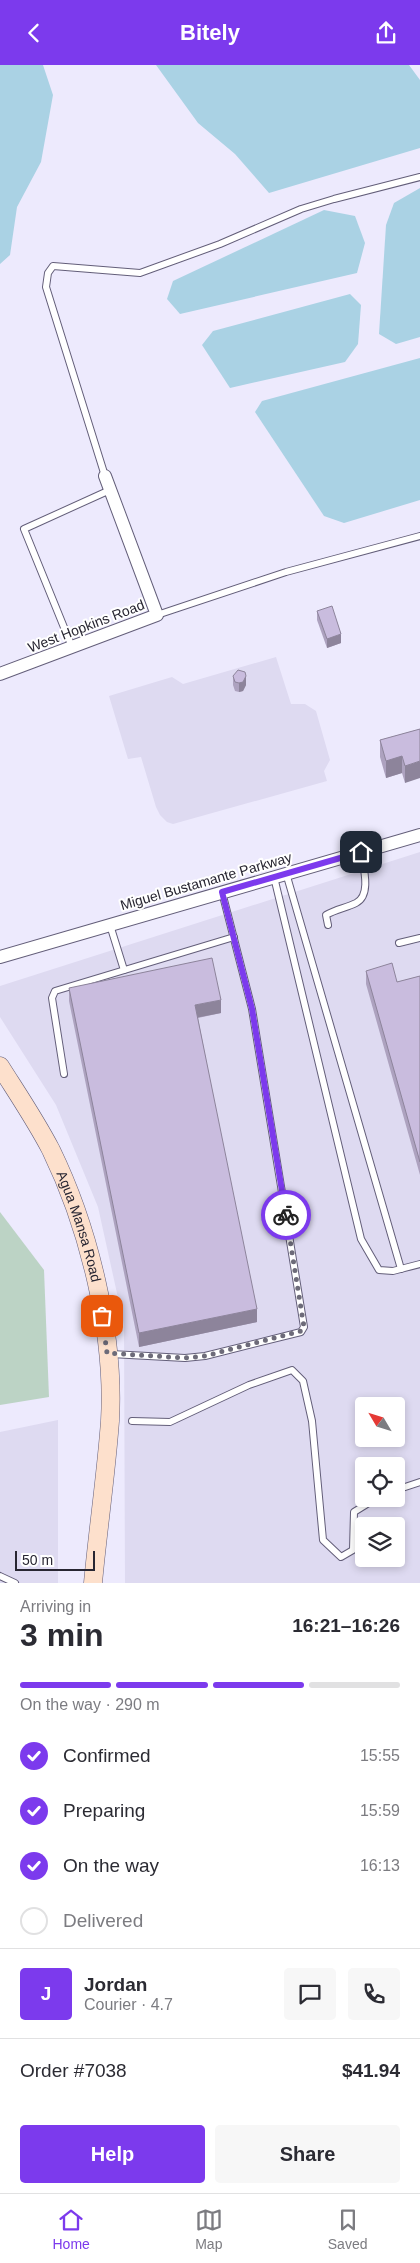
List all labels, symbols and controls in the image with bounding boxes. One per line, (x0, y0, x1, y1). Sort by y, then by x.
icon: back (20, 19, 48, 47)
icon: share (372, 19, 400, 47)
text: Bitely (180, 20, 240, 45)
street label: West Hopkins Road (25, 596, 147, 656)
pin (340, 831, 382, 873)
icon: home (347, 838, 375, 866)
street label: Miguel Bustamante Parkway (119, 849, 293, 913)
street label: Agua Mansa Road (53, 1168, 104, 1284)
courier (261, 1190, 311, 1240)
icon: bike (272, 1201, 300, 1229)
pin (81, 1295, 123, 1337)
icon: bag (88, 1302, 116, 1330)
north arrow (355, 1397, 405, 1447)
map controls (355, 1397, 405, 1567)
button: locate (355, 1457, 405, 1507)
button: layers (355, 1517, 405, 1567)
scale bar (15, 1548, 95, 1571)
text: 50 m (22, 1552, 53, 1568)
text: Arriving in (20, 1598, 91, 1615)
text: 16:21–16:26 (292, 1615, 400, 1636)
text: 3 min (20, 1617, 104, 1653)
text: On the way · 290 m (20, 1696, 160, 1713)
icon: check (20, 1742, 48, 1770)
text: Confirmed (63, 1745, 151, 1766)
text: 15:55 (360, 1747, 400, 1764)
icon: check (20, 1797, 48, 1825)
text: Preparing (63, 1800, 145, 1821)
text: 15:59 (360, 1802, 400, 1819)
icon: check (20, 1852, 48, 1880)
text: On the way (63, 1855, 159, 1876)
text: 16:13 (360, 1857, 400, 1874)
text: Delivered (63, 1910, 143, 1931)
button: chat (284, 1968, 336, 2020)
button: phone (348, 1968, 400, 2020)
text: Jordan (84, 1974, 147, 1995)
text: J (41, 1983, 51, 2004)
text: Courier · 4.7 (84, 1996, 173, 2013)
text: Order #7038 (20, 2060, 127, 2081)
text: $41.94 (342, 2060, 400, 2081)
button: Help (20, 2125, 205, 2183)
button: Share (215, 2125, 400, 2183)
tab: Home (52, 2206, 90, 2252)
tab: Map (195, 2206, 223, 2252)
tab: Saved (328, 2206, 367, 2252)

